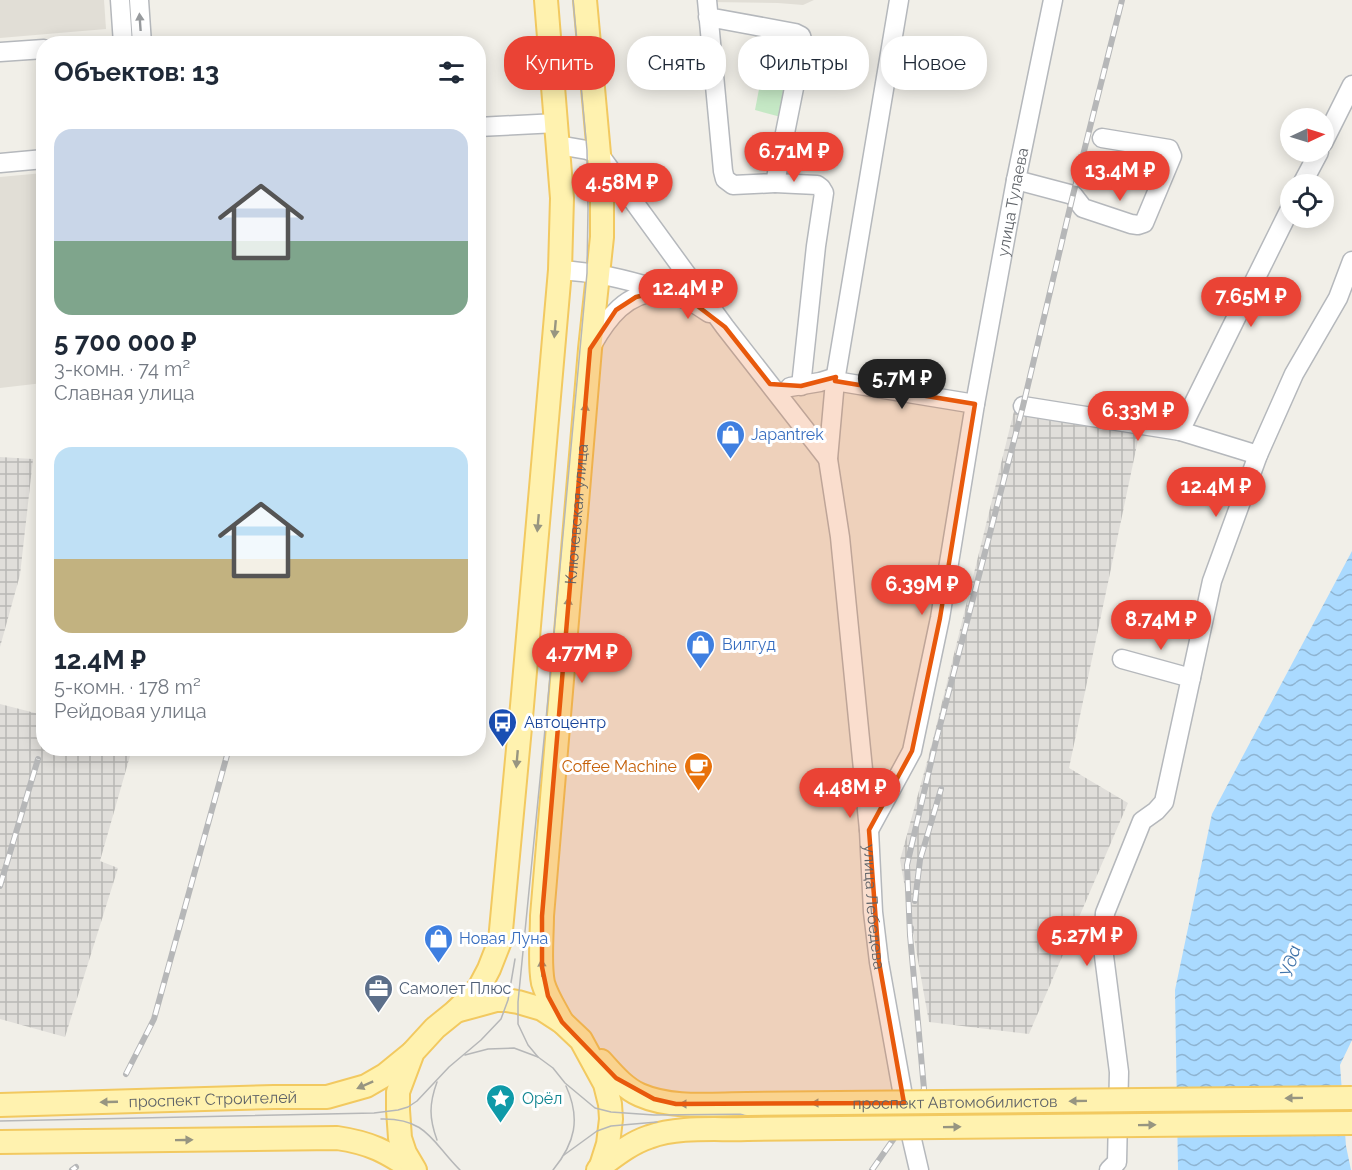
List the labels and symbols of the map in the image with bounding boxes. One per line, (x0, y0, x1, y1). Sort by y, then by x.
one-way arrow (135, 12, 145, 31)
north arrow (1280, 108, 1334, 162)
pin: 6.71M ₽ (739, 132, 849, 183)
street label: улица Тулаева (993, 146, 1032, 258)
pin: 13.4M ₽ (1065, 151, 1175, 202)
pin: 4.58M ₽ (567, 163, 677, 214)
pin: 12.4M ₽ (633, 269, 743, 320)
pin: 7.65M ₽ (1196, 277, 1306, 328)
one-way arrow (550, 319, 560, 338)
pin: 5.7M ₽ (853, 359, 951, 410)
pin: 6.33M ₽ (1083, 391, 1193, 442)
one-way arrow (580, 403, 590, 422)
shop icon: Japantrek (714, 418, 746, 460)
place label: Japantrek (751, 425, 824, 444)
street label: Ключевская улица (561, 443, 591, 585)
pin: 12.4M ₽ (1161, 467, 1271, 518)
one-way arrow (533, 513, 542, 532)
pin: 6.39M ₽ (867, 565, 977, 616)
one-way arrow (563, 597, 573, 616)
pin: 8.74M ₽ (1106, 600, 1216, 651)
shop icon: Вилгуд (685, 628, 717, 670)
pin: 4.77M ₽ (527, 633, 637, 684)
place label: Вилгуд (722, 635, 776, 654)
bus stop icon: Автоцентр (487, 706, 519, 748)
place label: Автоцентр (524, 713, 606, 732)
one-way arrow (512, 749, 522, 768)
cafe icon: Coffee Machine (682, 750, 714, 792)
place label: Coffee Machine (562, 757, 677, 776)
pin: 4.48M ₽ (795, 768, 905, 819)
street label: улица Лебедева (860, 844, 890, 971)
pin: 5.27M ₽ (1032, 916, 1142, 967)
shop icon: Новая Луна (422, 922, 454, 964)
place label: Новая Луна (459, 929, 548, 948)
water label: Уда (1275, 942, 1305, 980)
one-way arrow (538, 959, 547, 978)
office icon: Самолет Плюс (362, 972, 394, 1014)
place label: Самолет Плюс (399, 979, 512, 998)
one-way arrow (357, 1081, 374, 1090)
place icon: Орёл (485, 1082, 517, 1124)
street label: проспект Строителей (128, 1087, 297, 1111)
place label: Орёл (522, 1089, 562, 1108)
street label: проспект Автомобилистов (852, 1091, 1058, 1112)
one-way arrow (1284, 1093, 1303, 1103)
one-way arrow (1068, 1096, 1087, 1106)
one-way arrow (100, 1097, 119, 1107)
one-way arrow (679, 1099, 698, 1109)
one-way arrow (810, 1099, 829, 1108)
one-way arrow (1138, 1120, 1157, 1130)
one-way arrow (943, 1122, 962, 1132)
one-way arrow (175, 1135, 194, 1145)

